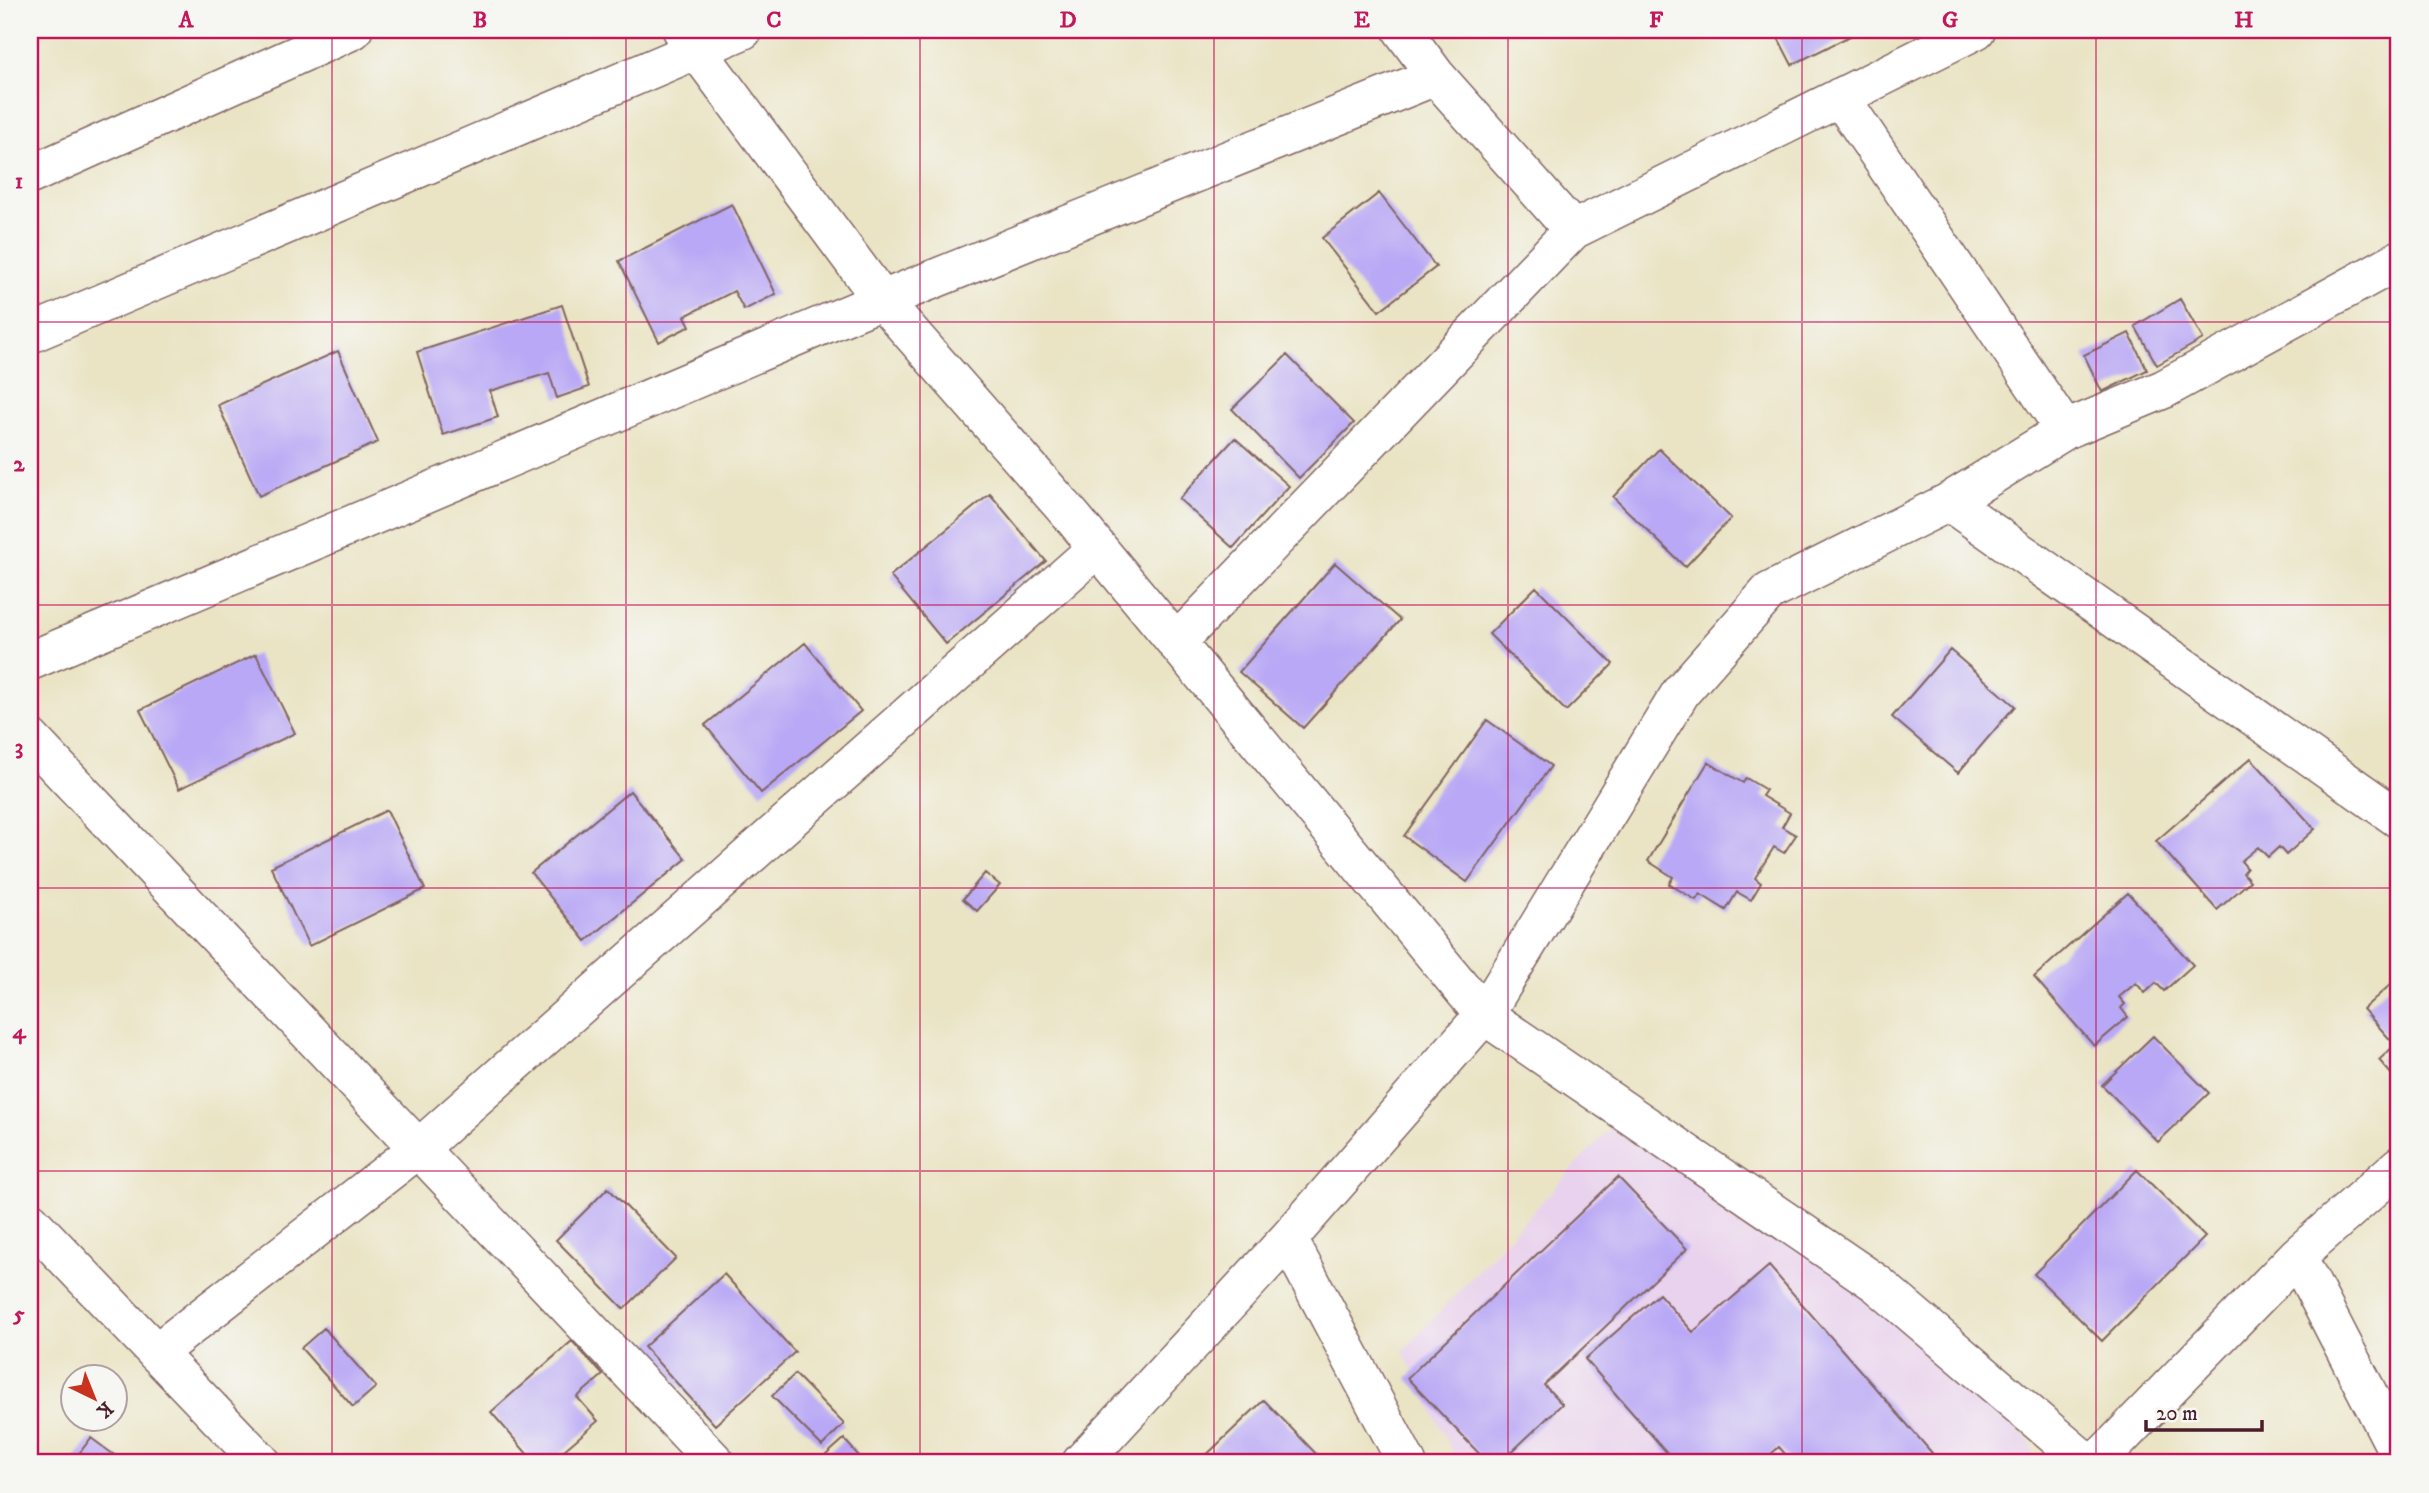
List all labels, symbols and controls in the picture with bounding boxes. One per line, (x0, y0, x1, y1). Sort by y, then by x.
text: A (178, 6, 195, 35)
text: B (473, 6, 487, 35)
text: C (766, 6, 782, 35)
text: D (1059, 6, 1077, 35)
text: E (1354, 6, 1370, 35)
text: F (1649, 6, 1664, 35)
text: G (1942, 6, 1958, 35)
text: H (2234, 6, 2254, 35)
text: 1 (15, 167, 23, 196)
text: 2 (13, 450, 25, 479)
text: 3 (15, 733, 23, 762)
text: 4 (12, 1017, 27, 1046)
text: 5 (12, 1300, 25, 1329)
north arrow (60, 1364, 130, 1434)
scale bar (2146, 1388, 2261, 1432)
text: K (91, 1396, 117, 1423)
text: 20 m (2156, 1401, 2198, 1427)

